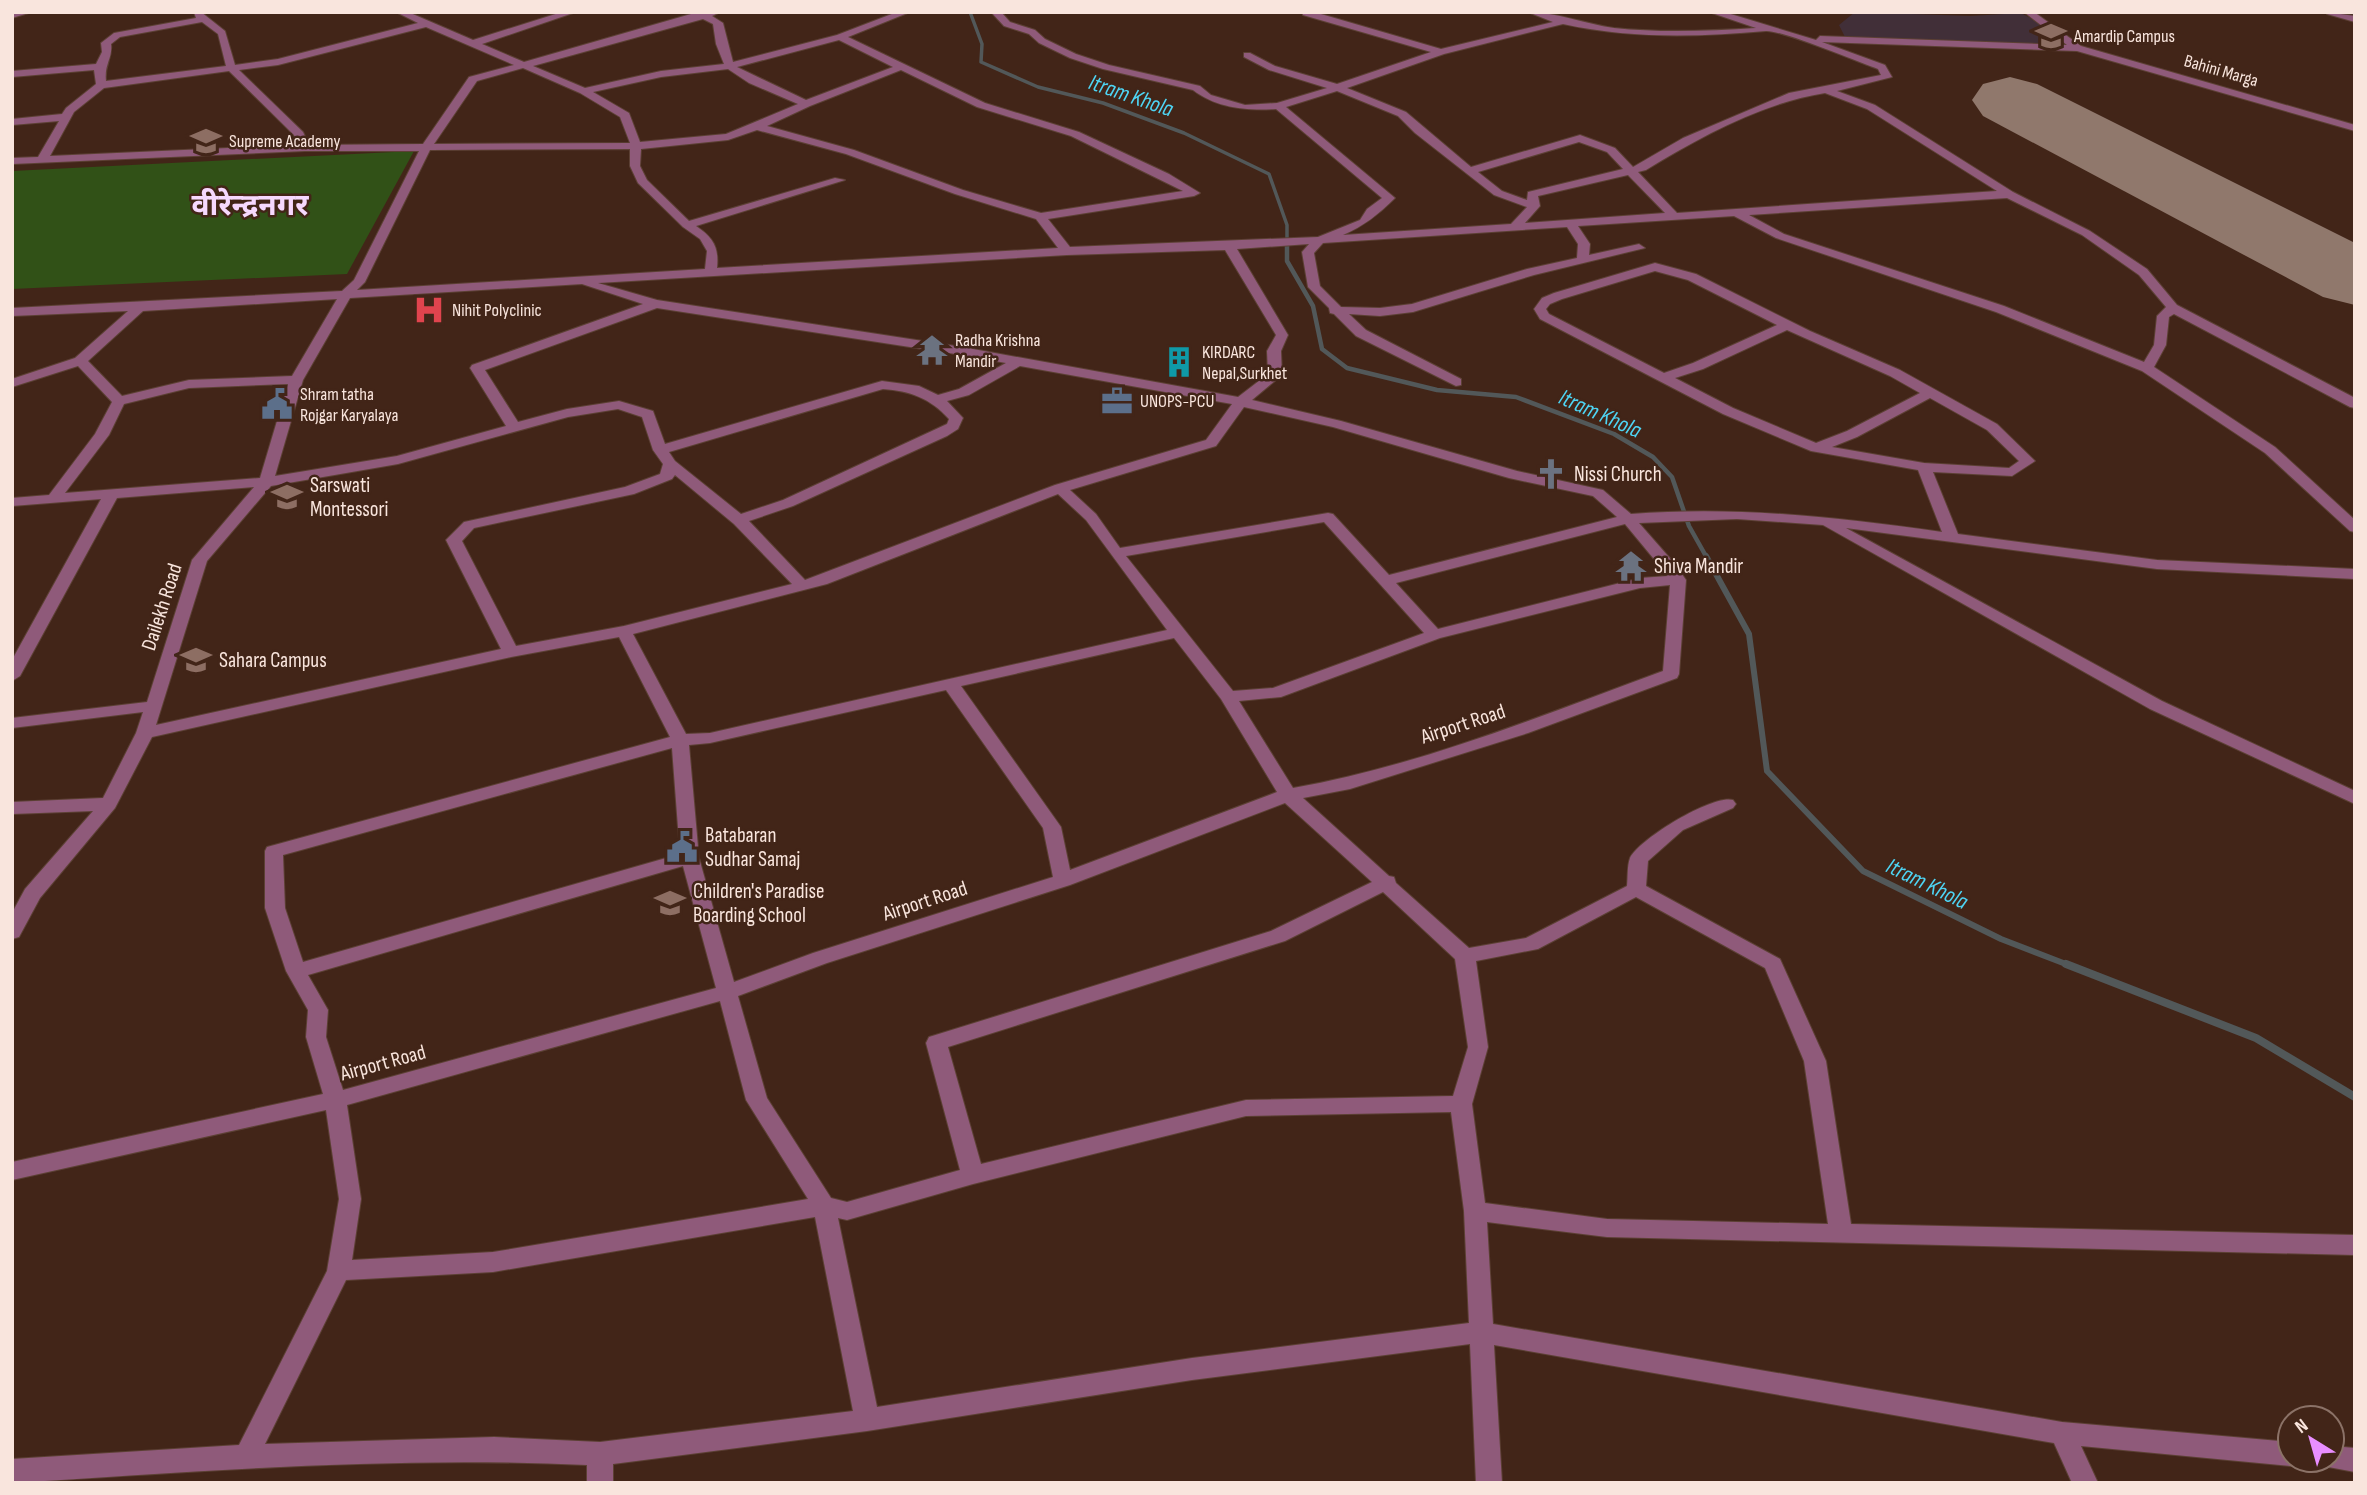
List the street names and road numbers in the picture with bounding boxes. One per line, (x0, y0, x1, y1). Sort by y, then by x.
street label: Bahini Marga (2182, 50, 2261, 92)
street label: Dailekh Road (136, 560, 188, 654)
street label: Airport Road (1417, 699, 1508, 750)
street label: Airport Road (879, 876, 970, 927)
street label: Airport Road (337, 1040, 428, 1087)

